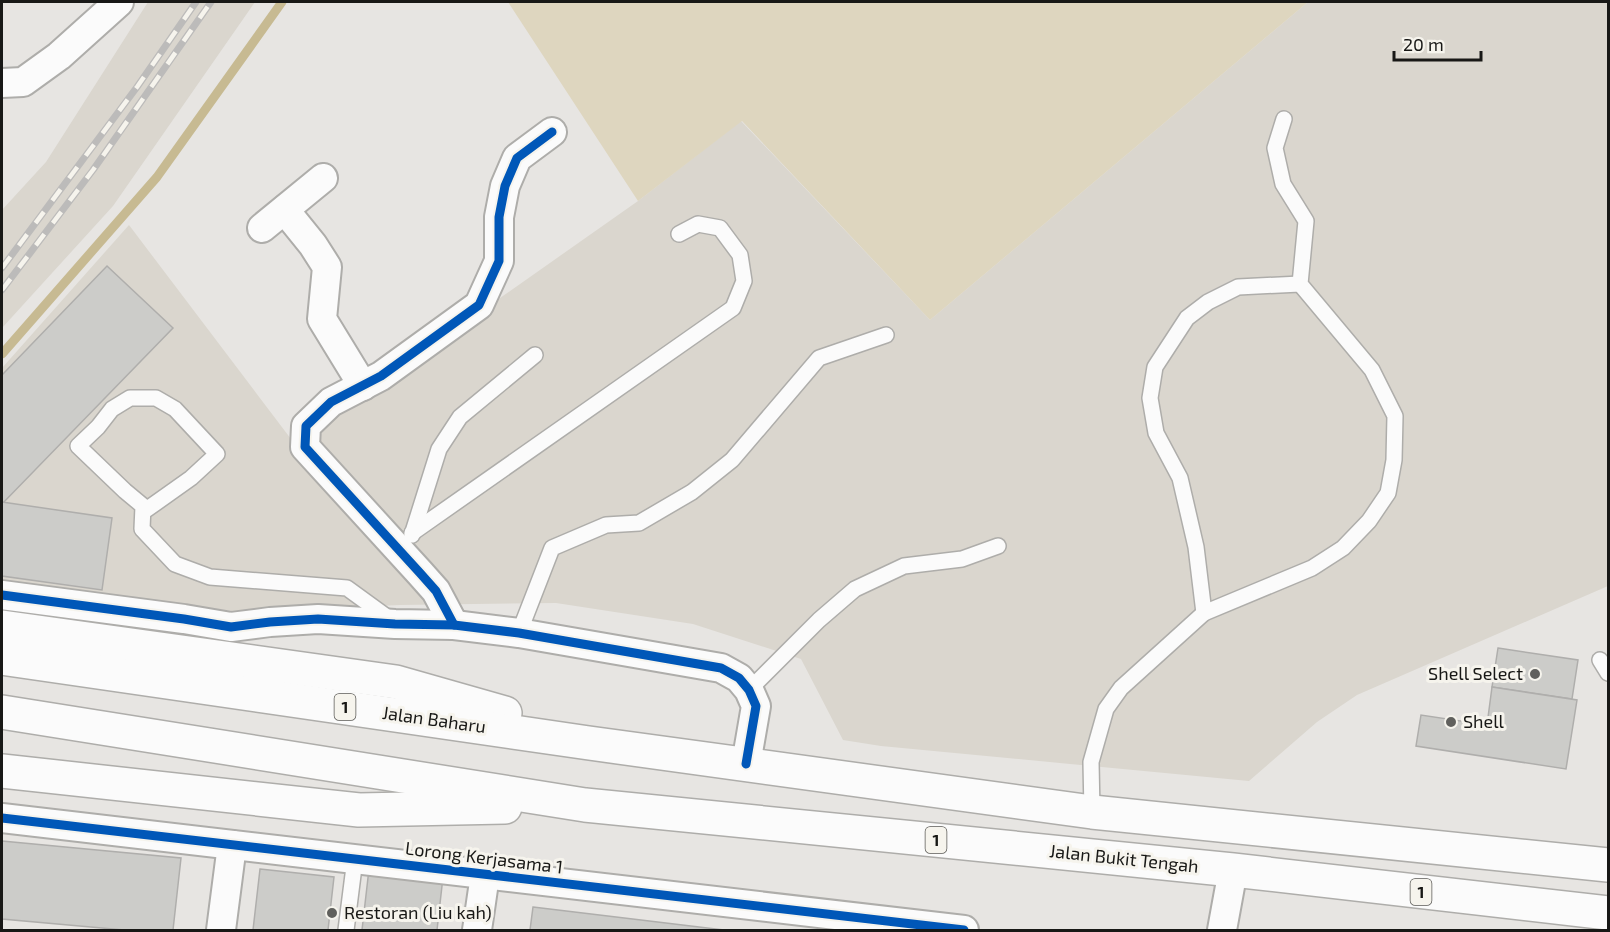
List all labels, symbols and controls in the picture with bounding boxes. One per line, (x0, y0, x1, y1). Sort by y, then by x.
scale bar (1394, 24, 1481, 62)
text: 20 m (1403, 33, 1444, 55)
place label: Shell Select (1428, 662, 1523, 684)
marker: Shell Select (1528, 667, 1542, 681)
road number: 1 (334, 694, 356, 720)
street label: Jalan Baharu (381, 701, 487, 737)
place label: Shell (1463, 710, 1505, 732)
marker: Shell (1444, 715, 1458, 729)
road number: 1 (926, 827, 946, 853)
street label: Lorong Kerjasama 1 (404, 836, 564, 878)
street label: Jalan Bukit Tengah (1048, 839, 1200, 877)
road number: 1 (1410, 879, 1432, 905)
place label: Restoran (Liu kah) (344, 901, 492, 923)
marker: Restoran (Liu kah) (325, 906, 339, 920)

